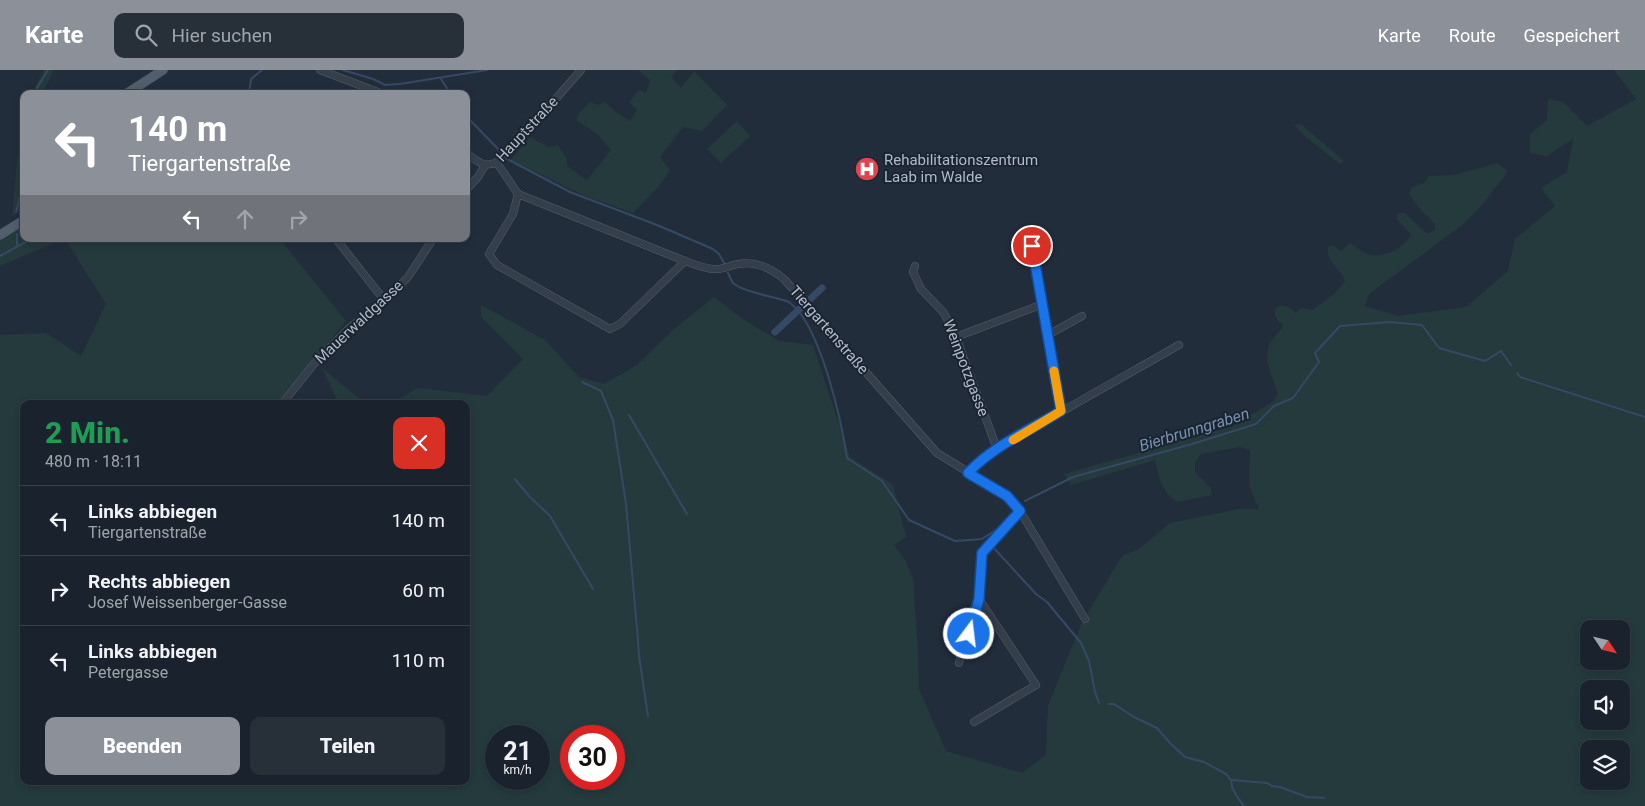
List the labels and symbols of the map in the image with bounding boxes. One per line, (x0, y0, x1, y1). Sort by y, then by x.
street label: Hauptstraße (492, 93, 562, 165)
place label: Rehabilitationszentrum Laab im Walde (884, 151, 1038, 186)
hospital icon: Rehabilitationszentrum Laab im Walde (854, 156, 880, 182)
pin (1011, 225, 1053, 267)
street label: Mauerwaldgasse (311, 276, 407, 368)
street label: Tiergartenstraße (786, 282, 872, 378)
street label: Weinpotzgasse (939, 317, 993, 419)
water label: Bierbrunngraben (1137, 404, 1252, 455)
position arrow (942, 607, 994, 659)
north arrow (1580, 620, 1630, 670)
speed limit sign: 30 (560, 725, 625, 790)

